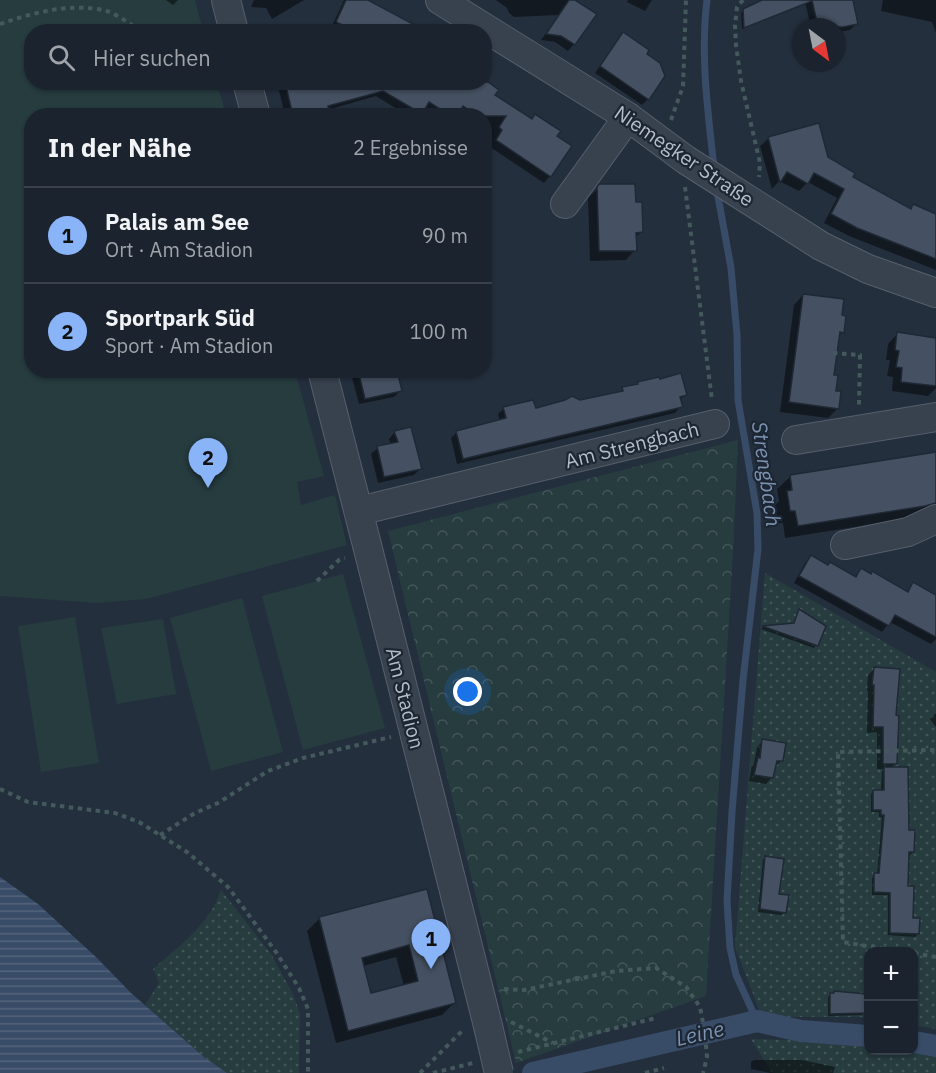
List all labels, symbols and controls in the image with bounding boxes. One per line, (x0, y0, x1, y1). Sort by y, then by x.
north arrow (792, 18, 846, 72)
search box (24, 24, 492, 90)
icon: search (45, 41, 78, 74)
text: Hier suchen (93, 43, 211, 72)
street label: Niemegker Straße (609, 99, 759, 212)
text: In der Nähe (48, 130, 192, 164)
text: 2 Ergebnisse (353, 134, 468, 161)
text: Palais am See (105, 207, 249, 236)
text: 1 (62, 222, 74, 249)
text: 90 m (422, 222, 468, 249)
text: Ort · Am Stadion (105, 236, 253, 263)
text: Sportpark Süd (105, 303, 255, 332)
text: 2 (62, 318, 74, 345)
text: 100 m (410, 318, 468, 345)
text: Sport · Am Stadion (105, 332, 273, 359)
street label: Am Strengbach (562, 415, 702, 474)
water label: Strengbach (746, 419, 788, 528)
pin: 2 (188, 438, 228, 488)
street label: Am Stadion (380, 644, 431, 751)
your location (453, 677, 482, 706)
pin: 1 (412, 920, 450, 969)
map controls (864, 947, 918, 1055)
button: + (864, 947, 918, 1001)
button: − (864, 1001, 918, 1055)
water label: Leine (673, 1014, 727, 1052)

